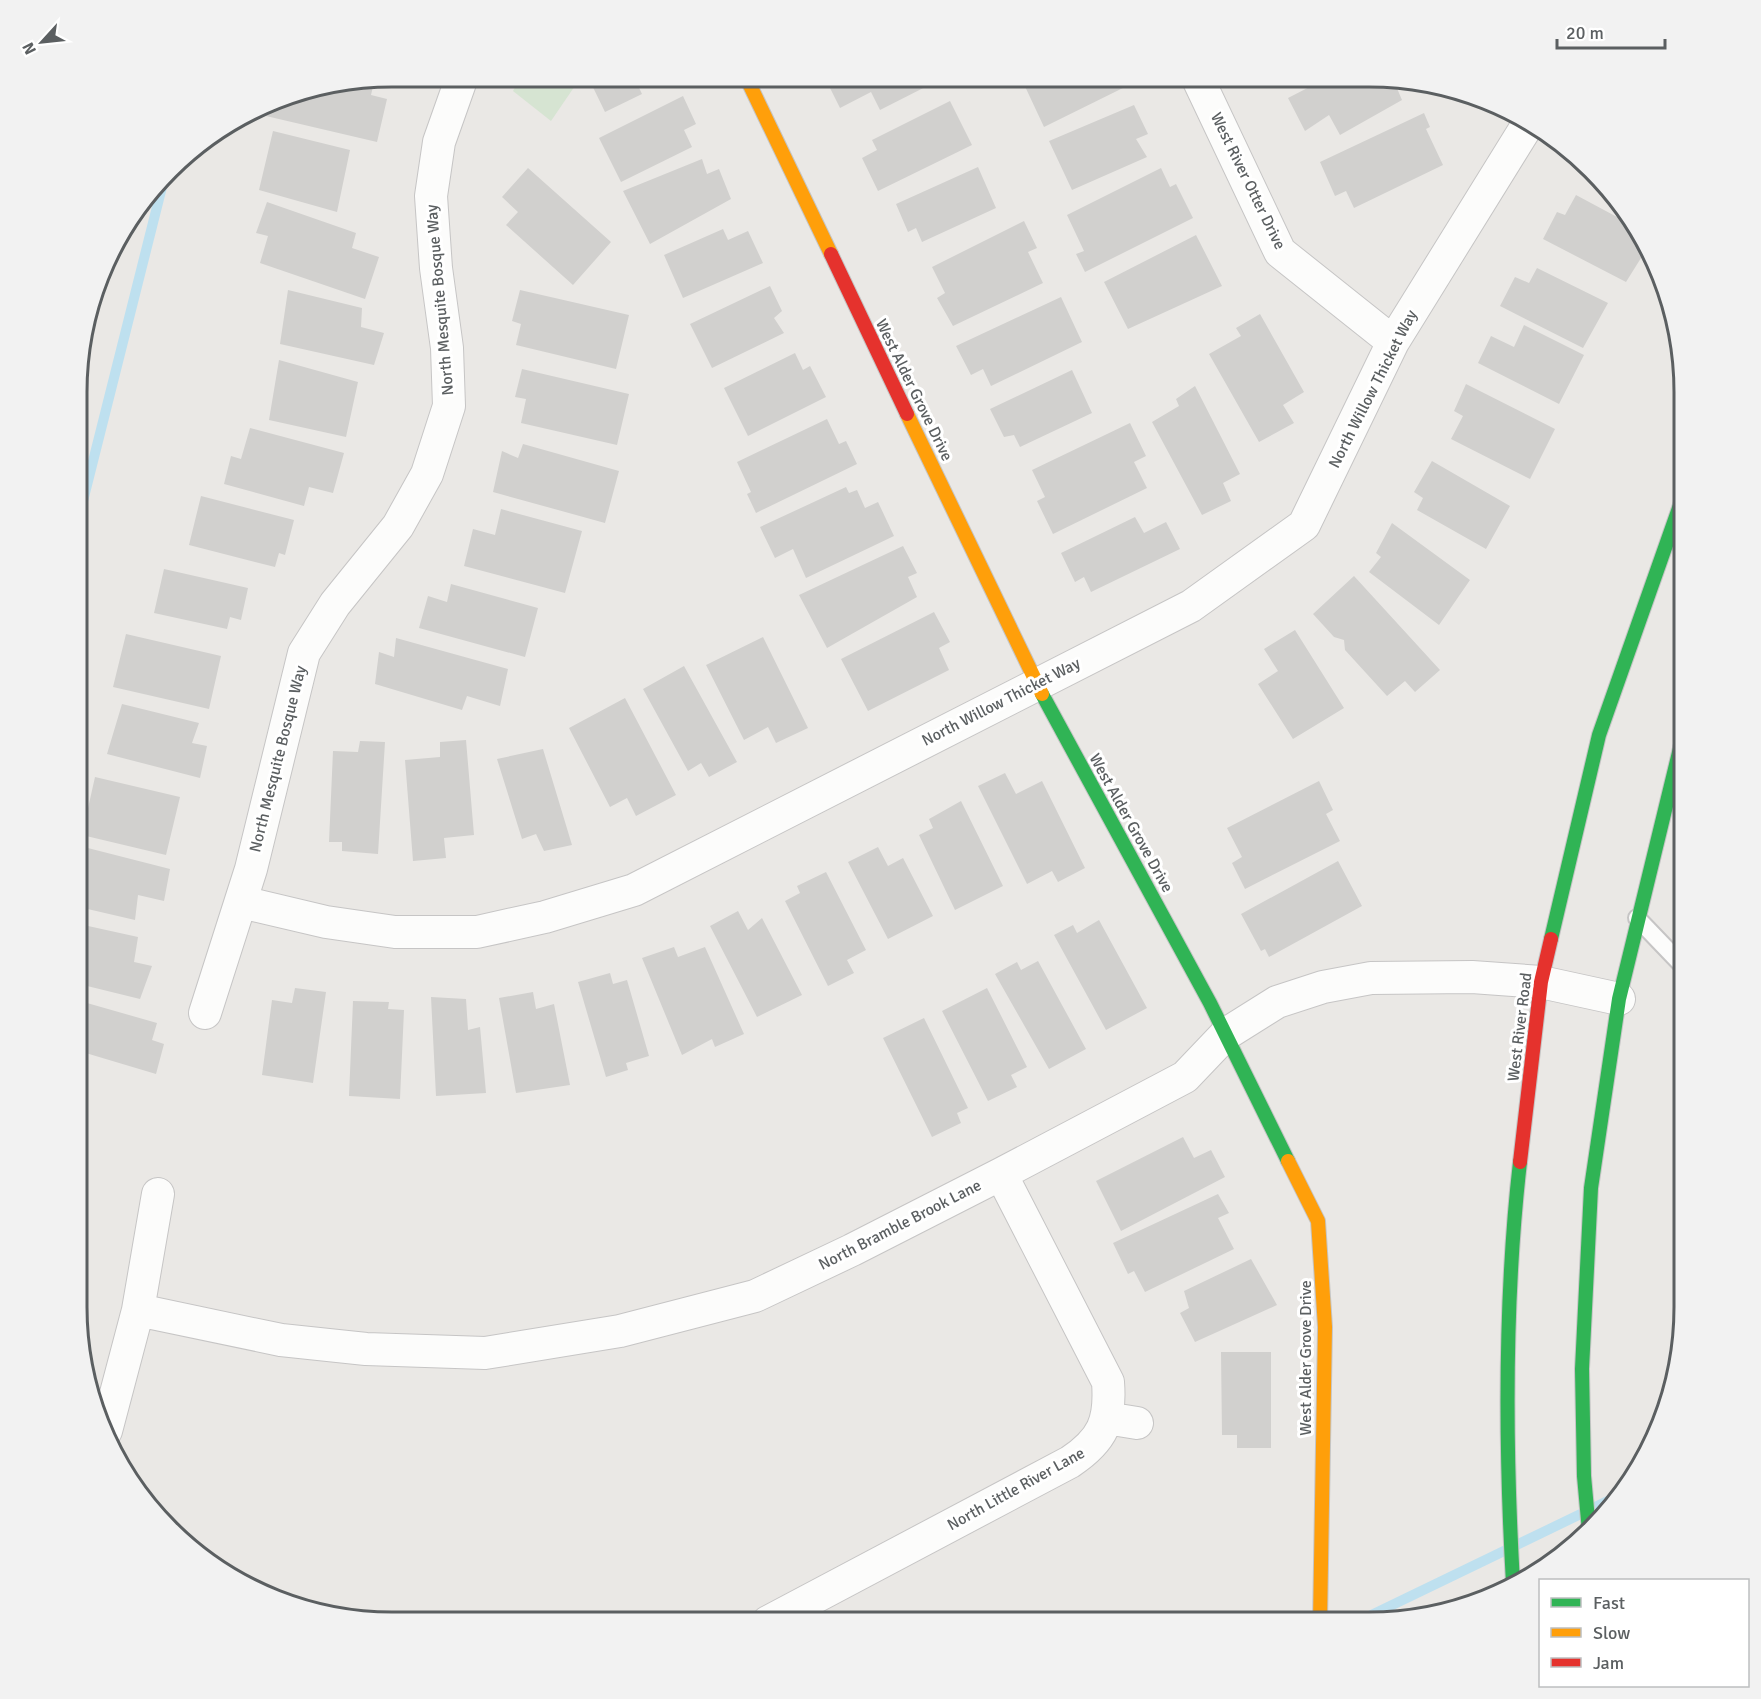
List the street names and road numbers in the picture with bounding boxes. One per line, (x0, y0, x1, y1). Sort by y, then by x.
street label: West River Otter Drive (1206, 109, 1290, 253)
street label: North Mesquite Bosque Way (422, 203, 458, 396)
street label: North Willow Thicket Way (1324, 306, 1422, 472)
street label: West Alder Grove Drive (871, 316, 957, 464)
street label: North Willow Thicket Way (918, 653, 1084, 751)
street label: North Mesquite Bosque Way (245, 663, 311, 854)
street label: West Alder Grove Drive (1085, 750, 1177, 896)
street label: West River Road (1503, 971, 1537, 1083)
street label: North Bramble Brook Lane (815, 1175, 985, 1275)
street label: West Alder Grove Drive (1296, 1280, 1316, 1436)
street label: North Little River Lane (944, 1443, 1088, 1535)

